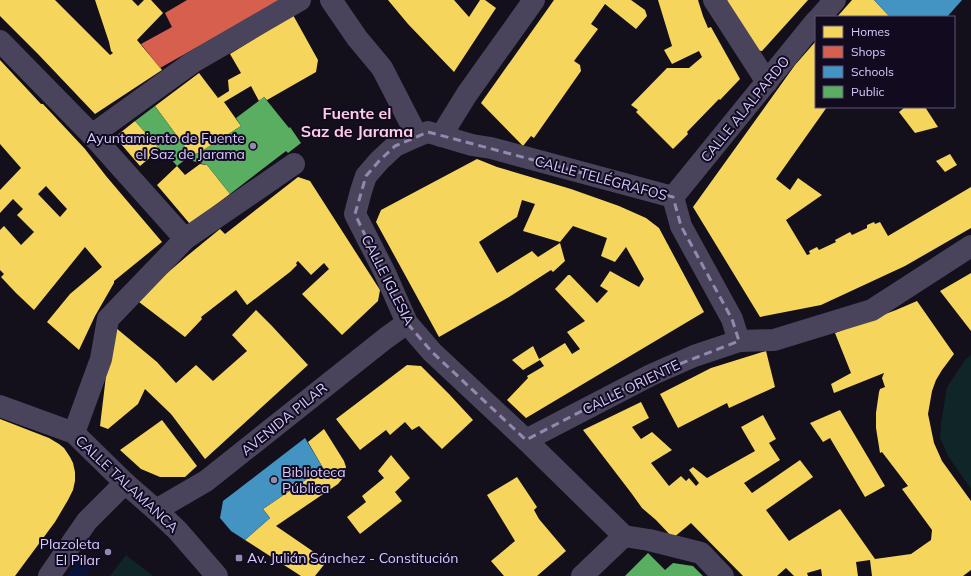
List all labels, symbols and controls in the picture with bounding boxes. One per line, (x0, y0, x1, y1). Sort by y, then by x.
legend (815, 16, 955, 108)
text: Homes (851, 24, 890, 39)
text: Shops (851, 44, 886, 59)
street label: CALLE ALALPARDO (697, 52, 793, 166)
text: Schools (851, 64, 894, 79)
text: Public (851, 84, 885, 99)
district label: Fuente el Saz de Jarama (301, 103, 413, 141)
place label: Ayuntamiento de Fuente el Saz de Jarama (86, 129, 245, 163)
marker: Ayuntamiento de Fuente el Saz de Jarama (248, 141, 258, 151)
street label: CALLE TELÉGRAFOS (533, 152, 670, 204)
street label: CALLE IGLESIA (358, 232, 419, 329)
street label: CALLE ORIENTE (579, 356, 683, 418)
street label: AVENIDA PILAR (237, 378, 331, 459)
street label: CALLE TALAMANCA (72, 432, 183, 537)
place label: Biblioteca Pública (282, 463, 346, 497)
marker: Biblioteca Pública (269, 475, 279, 485)
place label: Plazoleta El Pilar (40, 535, 101, 569)
marker: Plazoleta El Pilar (103, 547, 113, 557)
place label: Av. Julián Sánchez - Constitución (247, 549, 459, 567)
marker: Av. Julián Sánchez - Constitución (234, 553, 244, 563)

